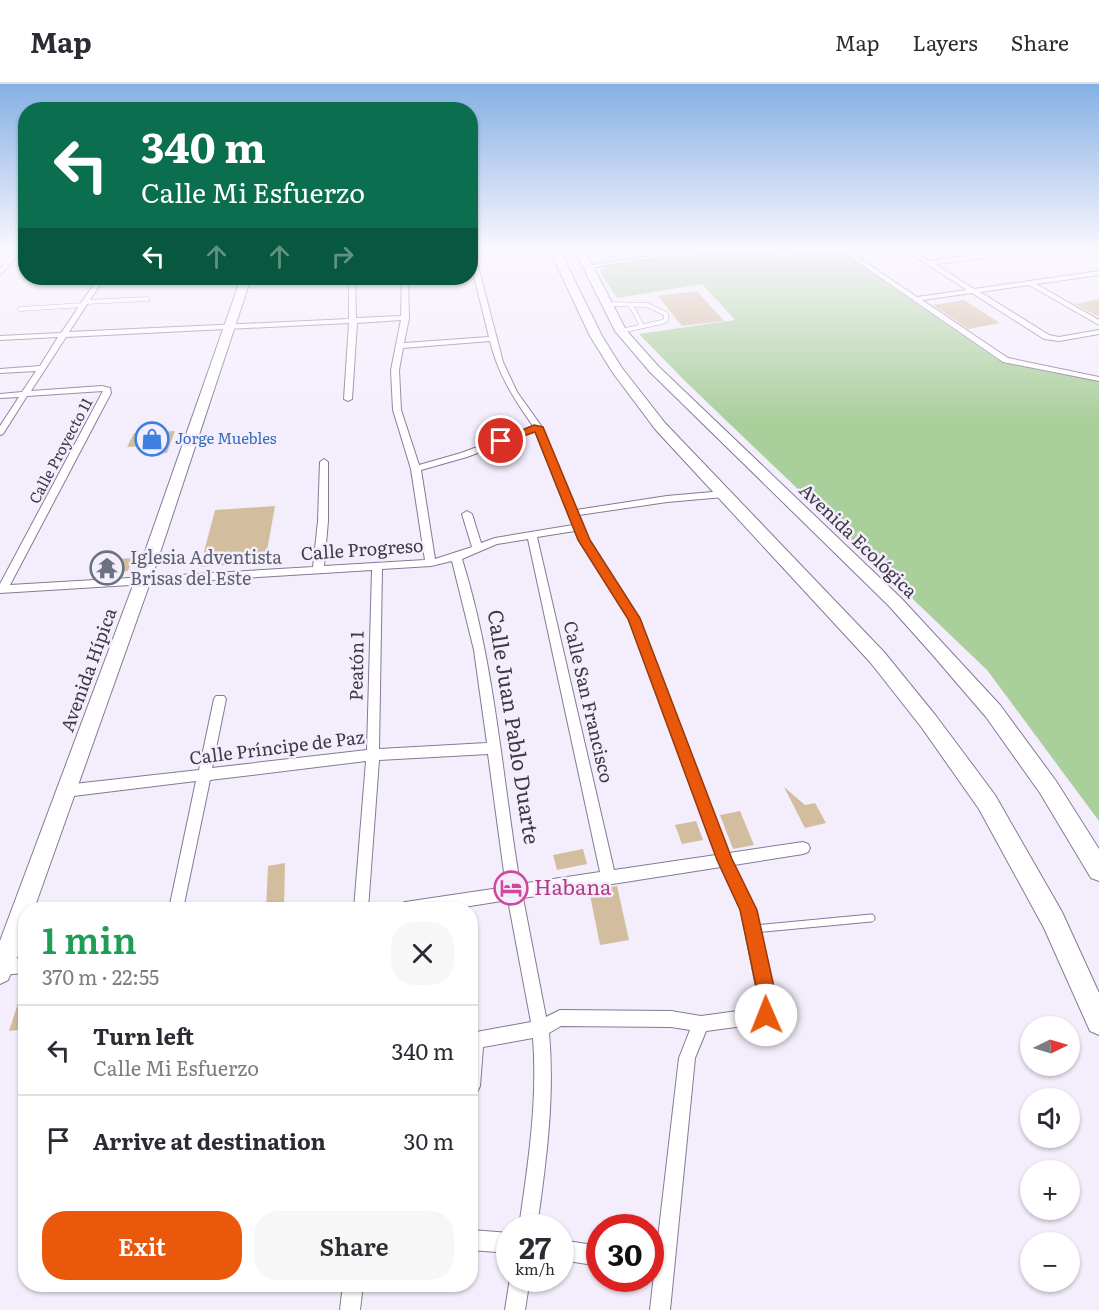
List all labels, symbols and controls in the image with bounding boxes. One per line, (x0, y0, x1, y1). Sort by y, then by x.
text: Map (30, 20, 92, 62)
text: Map (835, 26, 880, 57)
text: Layers (913, 26, 978, 57)
text: Share (1011, 26, 1069, 57)
text: 340 m (141, 114, 266, 176)
icon: left (42, 126, 120, 204)
text: Calle Mi Esfuerzo (141, 171, 365, 211)
icon: left (137, 240, 170, 273)
icon: ahead (200, 240, 233, 273)
icon: ahead (263, 240, 296, 273)
icon: right (326, 240, 359, 273)
street label: Calle Proyecto 11 (22, 393, 97, 507)
pin (475, 415, 526, 466)
shop icon: Jorge Muebles (134, 421, 170, 457)
icon: arrive (484, 424, 517, 457)
place label: Jorge Muebles (175, 426, 277, 449)
street label: Avenida Ecológica (794, 476, 924, 604)
street label: Calle Progreso (300, 531, 424, 566)
place label: Iglesia Adventista Brisas del Este (130, 543, 282, 591)
temple icon: Iglesia Adventista Brisas del Este (89, 550, 125, 586)
street label: Avenida Hípica (53, 603, 123, 735)
street label: Calle Juan Pablo Duarte (482, 607, 549, 846)
street label: Calle San Francisco (558, 618, 621, 785)
street label: Peatón 1 (341, 631, 370, 701)
street label: Calle Príncipe de Paz (188, 722, 366, 771)
hotel icon: Habana (493, 870, 529, 906)
place label: Habana (534, 870, 612, 901)
text: 1 min (42, 912, 137, 965)
button: close (391, 922, 454, 985)
text: 370 m · 22:55 (42, 961, 159, 991)
position arrow (734, 983, 798, 1047)
north arrow (1020, 1016, 1080, 1076)
map controls (1020, 1016, 1080, 1292)
text: Turn left (93, 1019, 194, 1052)
icon: left (42, 1034, 75, 1067)
text: 340 m (392, 1034, 454, 1067)
text: Calle Mi Esfuerzo (93, 1052, 259, 1082)
button: sound (1020, 1088, 1080, 1148)
icon: arrive (42, 1124, 75, 1157)
text: Arrive at destination (93, 1124, 326, 1157)
text: 30 m (404, 1124, 454, 1157)
button: + (1020, 1160, 1080, 1220)
button: Exit (42, 1211, 242, 1280)
button: Share (254, 1211, 454, 1280)
speed limit sign: 30 (586, 1214, 664, 1292)
text: 27 (519, 1224, 551, 1268)
button: − (1020, 1232, 1080, 1292)
text: km/h (515, 1257, 555, 1280)

